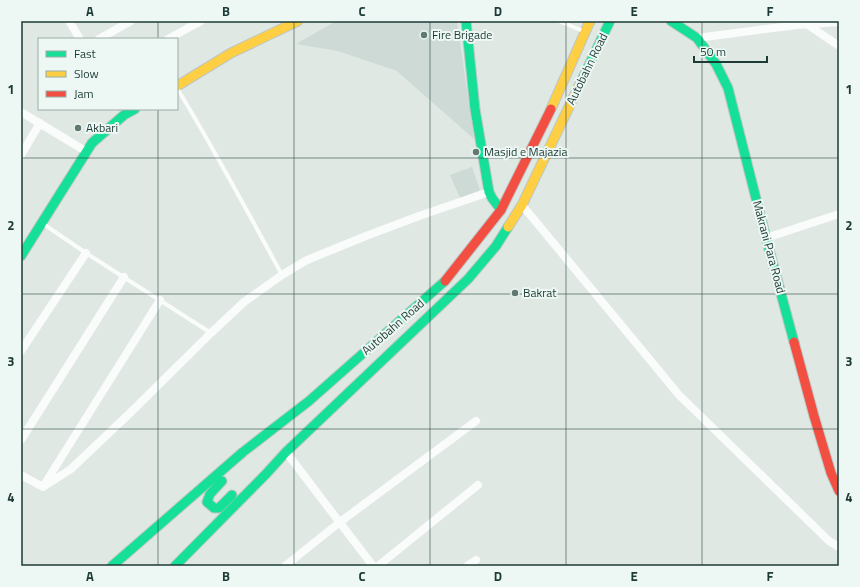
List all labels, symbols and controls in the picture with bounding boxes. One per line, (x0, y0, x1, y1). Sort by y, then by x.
text: A (86, 1, 94, 21)
text: B (222, 1, 230, 21)
text: C (358, 1, 366, 21)
text: D (494, 1, 502, 21)
text: E (630, 1, 638, 21)
text: F (767, 1, 774, 21)
place label: Fire Brigade (432, 25, 492, 44)
marker: Fire Brigade (419, 30, 429, 40)
street label: Autobahn Road (561, 30, 612, 108)
legend (38, 38, 178, 110)
scale bar (694, 38, 767, 64)
text: 50 m (700, 42, 726, 61)
text: Fast (74, 44, 97, 63)
text: Slow (74, 64, 99, 83)
text: 1 (7, 79, 15, 99)
text: 1 (845, 79, 853, 99)
text: Jam (74, 84, 94, 103)
place label: Akbari (86, 118, 118, 137)
marker: Akbari (73, 123, 83, 133)
place label: Masjid e Majazia (484, 142, 567, 161)
marker: Masjid e Majazia (471, 147, 481, 157)
street label: Makrani Para Road (748, 198, 791, 295)
text: 2 (7, 215, 15, 235)
text: 2 (845, 215, 853, 235)
place label: Bakrat (523, 283, 557, 302)
marker: Bakrat (510, 288, 520, 298)
street label: Autobahn Road (357, 294, 428, 359)
text: 3 (7, 351, 15, 371)
text: 3 (845, 351, 853, 371)
text: 4 (7, 487, 15, 507)
text: 4 (845, 487, 853, 507)
text: A (86, 566, 94, 586)
text: B (222, 566, 230, 586)
text: C (358, 566, 366, 586)
text: D (494, 566, 502, 586)
text: E (630, 566, 638, 586)
text: F (767, 566, 774, 586)

